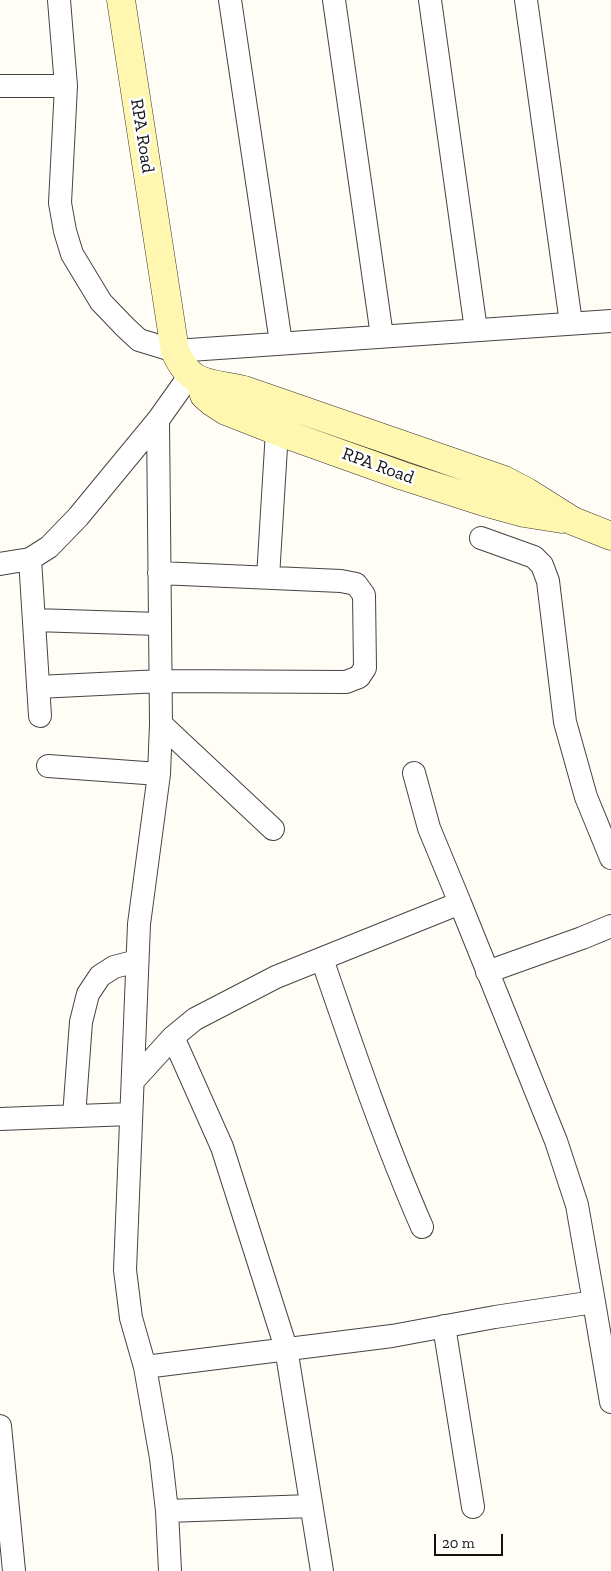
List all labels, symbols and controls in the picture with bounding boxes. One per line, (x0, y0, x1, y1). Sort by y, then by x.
street label: RPA Road (125, 97, 159, 175)
street label: RPA Road (339, 443, 417, 489)
scale bar (436, 1524, 505, 1556)
text: 20 m (442, 1534, 475, 1552)

